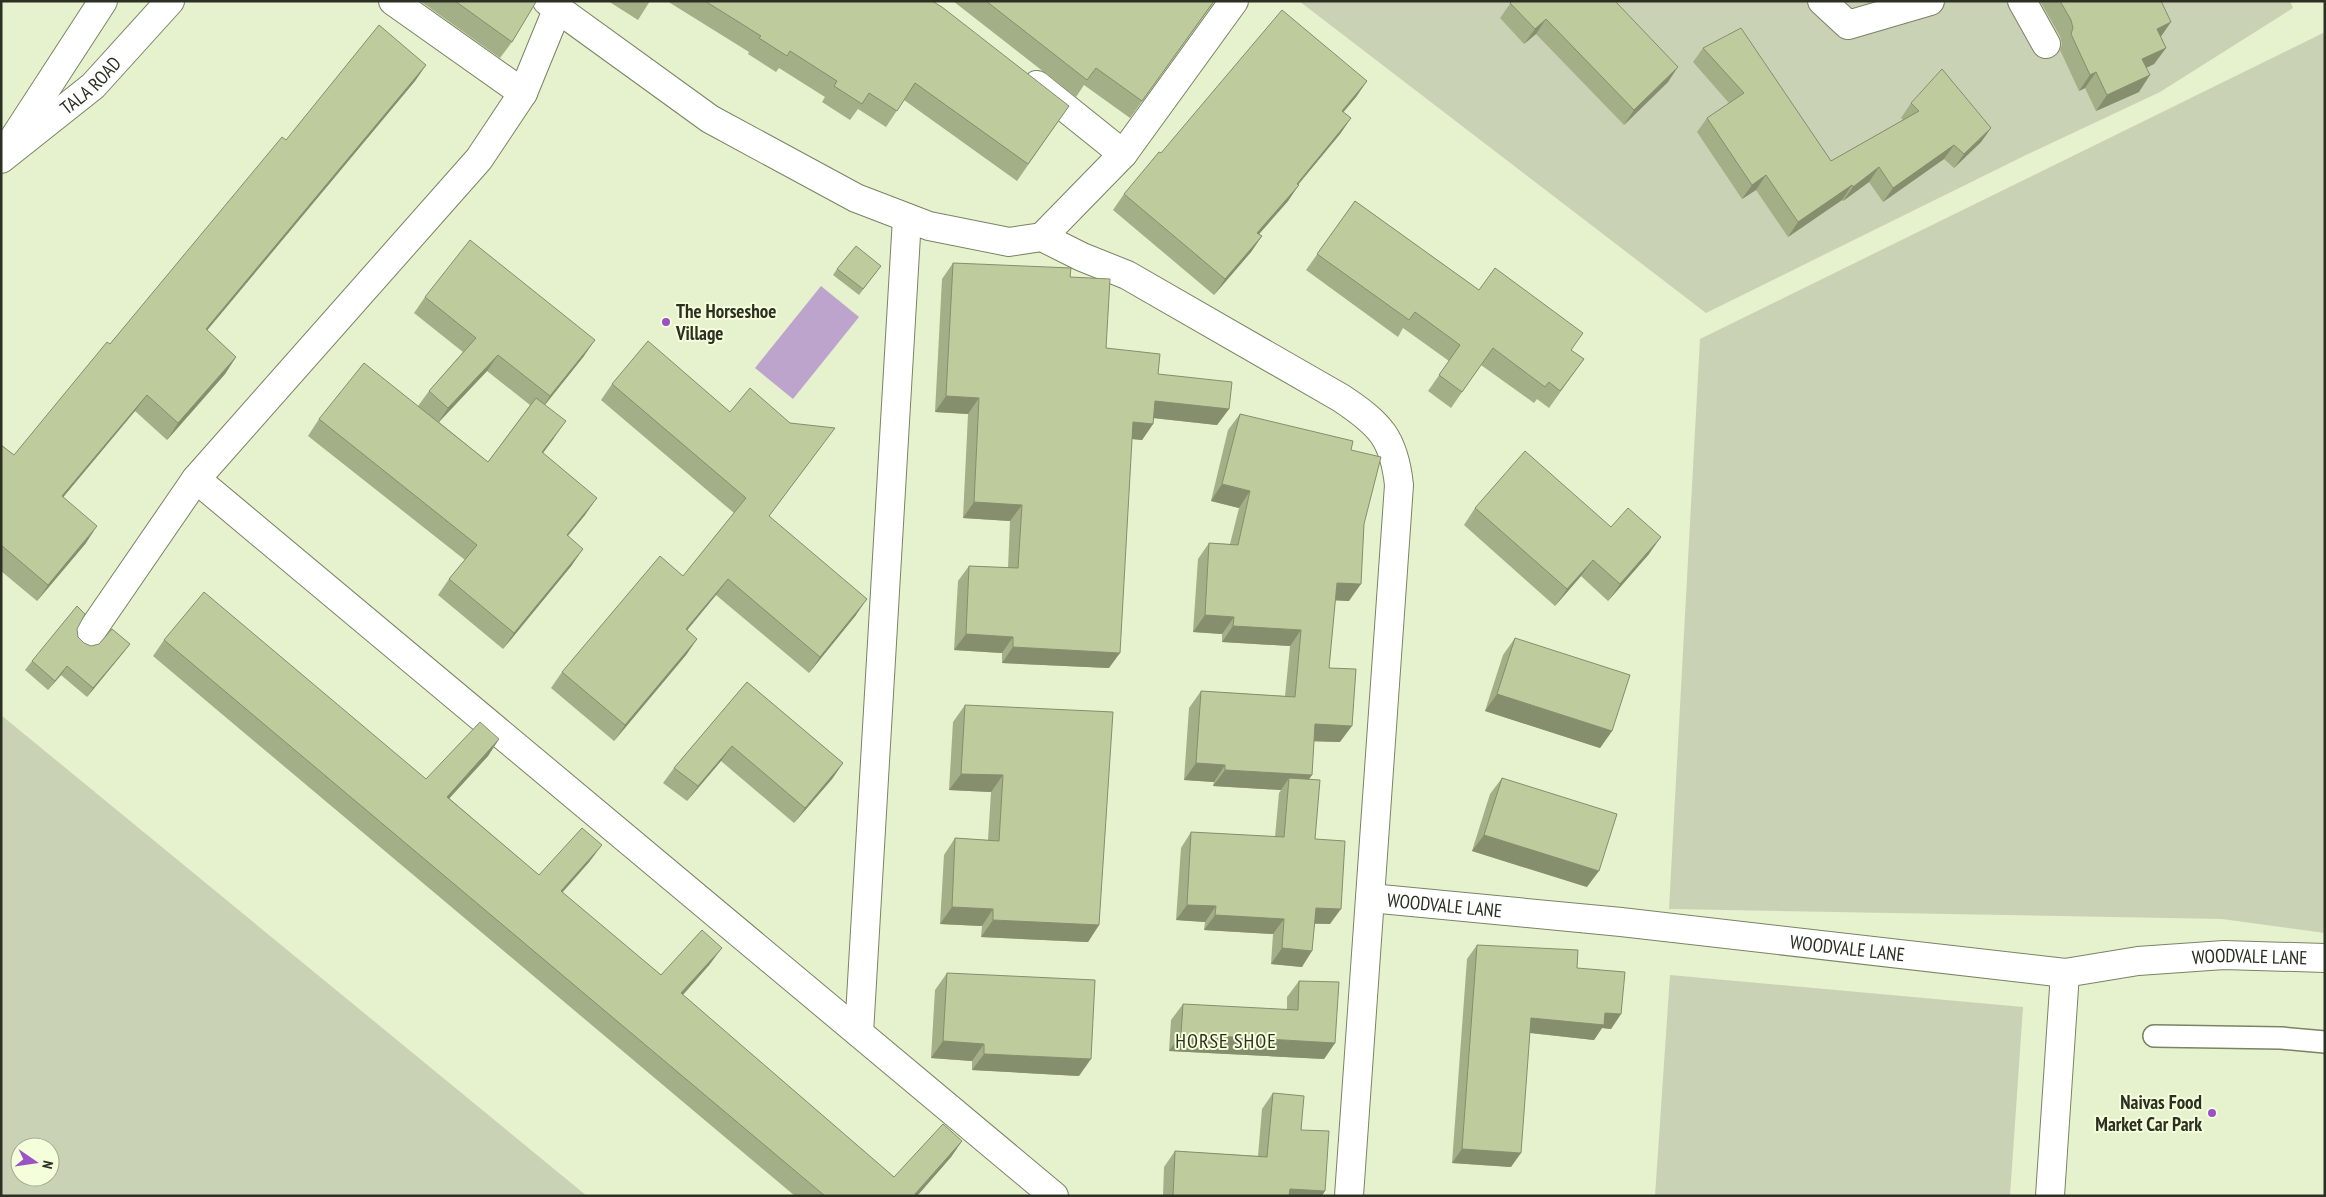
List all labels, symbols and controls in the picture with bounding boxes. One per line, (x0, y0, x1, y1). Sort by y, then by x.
street label: TALA ROAD (55, 51, 126, 119)
place label: The Horseshoe Village (675, 299, 776, 345)
marker: The Horseshoe Village (660, 316, 672, 328)
street label: WOODVALE LANE (1386, 888, 1503, 923)
street label: WOODVALE LANE (1789, 929, 1906, 967)
street label: WOODVALE LANE (2191, 943, 2308, 969)
district label: HORSE SHOE (1175, 1028, 1277, 1054)
place label: Naivas Food Market Car Park (2095, 1090, 2202, 1136)
marker: Naivas Food Market Car Park (2206, 1107, 2218, 1119)
north arrow (10, 1137, 60, 1187)
text: N (38, 1159, 57, 1171)

